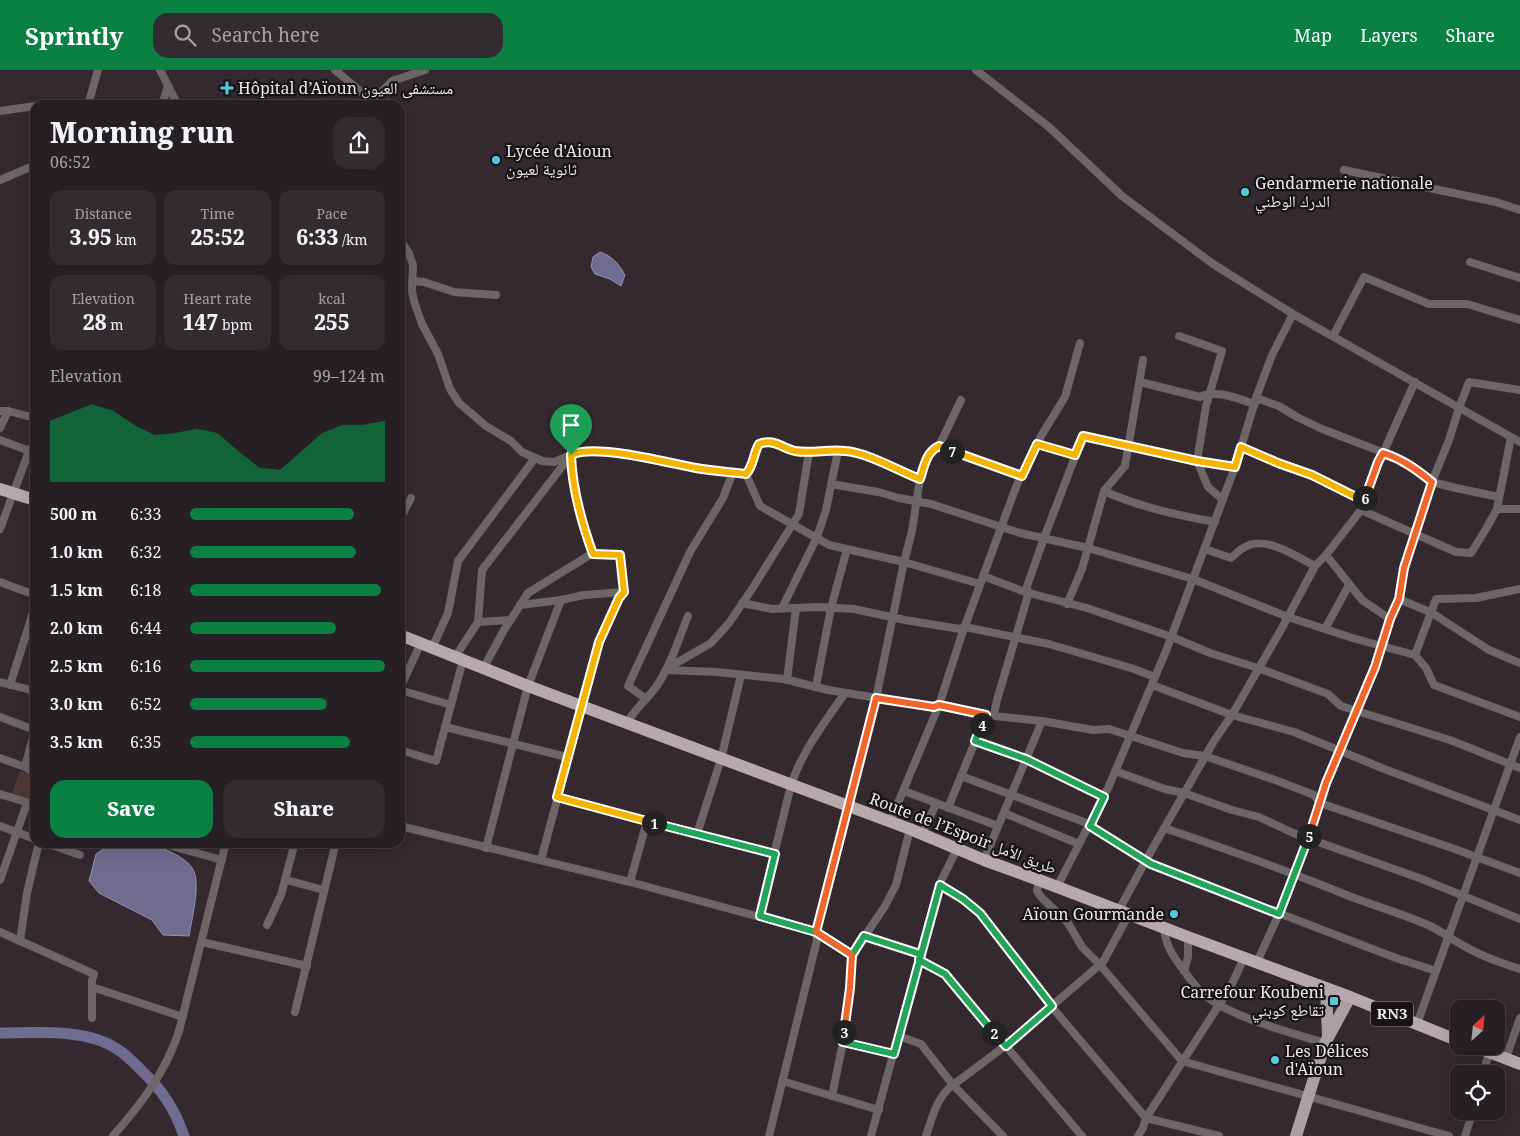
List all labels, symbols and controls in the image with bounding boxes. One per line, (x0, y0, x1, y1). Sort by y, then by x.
search box (153, 13, 503, 58)
text: Sprintly (25, 19, 123, 52)
icon: search (171, 21, 199, 49)
text: Search here (211, 22, 319, 48)
text: Map (1294, 23, 1332, 47)
text: Layers (1360, 23, 1418, 47)
text: Share (1446, 23, 1495, 47)
place label: Hôpital d’Aïoun مستشفى العيون (238, 77, 453, 99)
marker: Hôpital d’Aïoun مستشفى العيون (220, 81, 234, 95)
text: Morning run (50, 113, 234, 151)
button: share (333, 117, 385, 169)
place label: Lycée d'Aioun ثانوية لعيون (506, 140, 612, 180)
text: 06:52 (50, 151, 90, 173)
marker: Lycée d'Aioun ثانوية لعيون (490, 154, 502, 166)
place label: Gendarmerie nationale الدرك الوطني (1255, 172, 1433, 214)
marker: Gendarmerie nationale الدرك الوطني (1239, 186, 1251, 198)
text: Distance (75, 204, 132, 223)
text: Time (201, 204, 234, 223)
text: Pace (316, 204, 347, 223)
text: 3.95 (69, 223, 112, 251)
text: 25:52 (190, 223, 245, 251)
text: 6:33 (296, 223, 338, 251)
text: km (112, 230, 137, 249)
text: /km (338, 230, 368, 249)
text: Elevation (72, 289, 135, 308)
text: Heart rate (183, 289, 252, 308)
text: kcal (318, 289, 345, 308)
text: 28 (83, 308, 107, 336)
text: 147 (183, 308, 218, 336)
text: 255 (314, 308, 350, 336)
text: m (107, 315, 124, 334)
text: bpm (218, 315, 252, 334)
text: Elevation (50, 365, 122, 387)
text: 99–124 m (313, 365, 385, 387)
pin (550, 404, 592, 455)
icon: arrive (557, 411, 585, 439)
pin: 7 (940, 438, 964, 464)
text: 7 (949, 442, 956, 461)
pin: 6 (1352, 486, 1378, 510)
text: 6 (1362, 489, 1369, 508)
text: 500 m (50, 503, 97, 525)
text: 6:33 (130, 503, 161, 525)
text: 1.0 km (50, 541, 103, 563)
text: 6:32 (130, 541, 161, 563)
text: 1.5 km (50, 579, 103, 601)
text: 6:18 (130, 579, 161, 601)
text: 2.0 km (50, 617, 103, 639)
text: 6:44 (130, 617, 161, 639)
text: 2.5 km (50, 655, 103, 677)
text: 6:16 (130, 655, 161, 677)
text: 3.0 km (50, 693, 103, 715)
text: 6:52 (130, 693, 161, 715)
pin: 4 (970, 712, 994, 738)
text: 4 (979, 716, 986, 735)
text: 3.5 km (50, 731, 103, 753)
text: 6:35 (130, 731, 161, 753)
button: Save (50, 780, 213, 838)
button: Share (223, 780, 385, 838)
street label: Route de l’Espoir طريق الأمل (866, 787, 1060, 879)
pin: 1 (642, 810, 666, 836)
text: 1 (651, 814, 658, 833)
pin: 5 (1296, 824, 1322, 848)
text: 5 (1306, 827, 1313, 846)
place label: Aïoun Gourmande (1023, 903, 1164, 925)
marker: Aïoun Gourmande (1168, 908, 1180, 920)
place label: Carrefour Koubeni تقاطع كوبني (1180, 981, 1324, 1023)
marker: Carrefour Koubeni تقاطع كوبني (1328, 995, 1340, 1007)
north arrow (1450, 1000, 1505, 1055)
map controls (1450, 1000, 1505, 1120)
road number: RN3 (1371, 1002, 1413, 1026)
pin: 3 (832, 1020, 856, 1044)
pin: 2 (982, 1020, 1006, 1046)
text: 3 (841, 1023, 848, 1042)
text: 2 (991, 1024, 998, 1043)
place label: Les Délices d'Aïoun (1285, 1040, 1369, 1080)
marker: Les Délices d'Aïoun (1269, 1054, 1281, 1066)
button: locate (1450, 1065, 1505, 1120)

